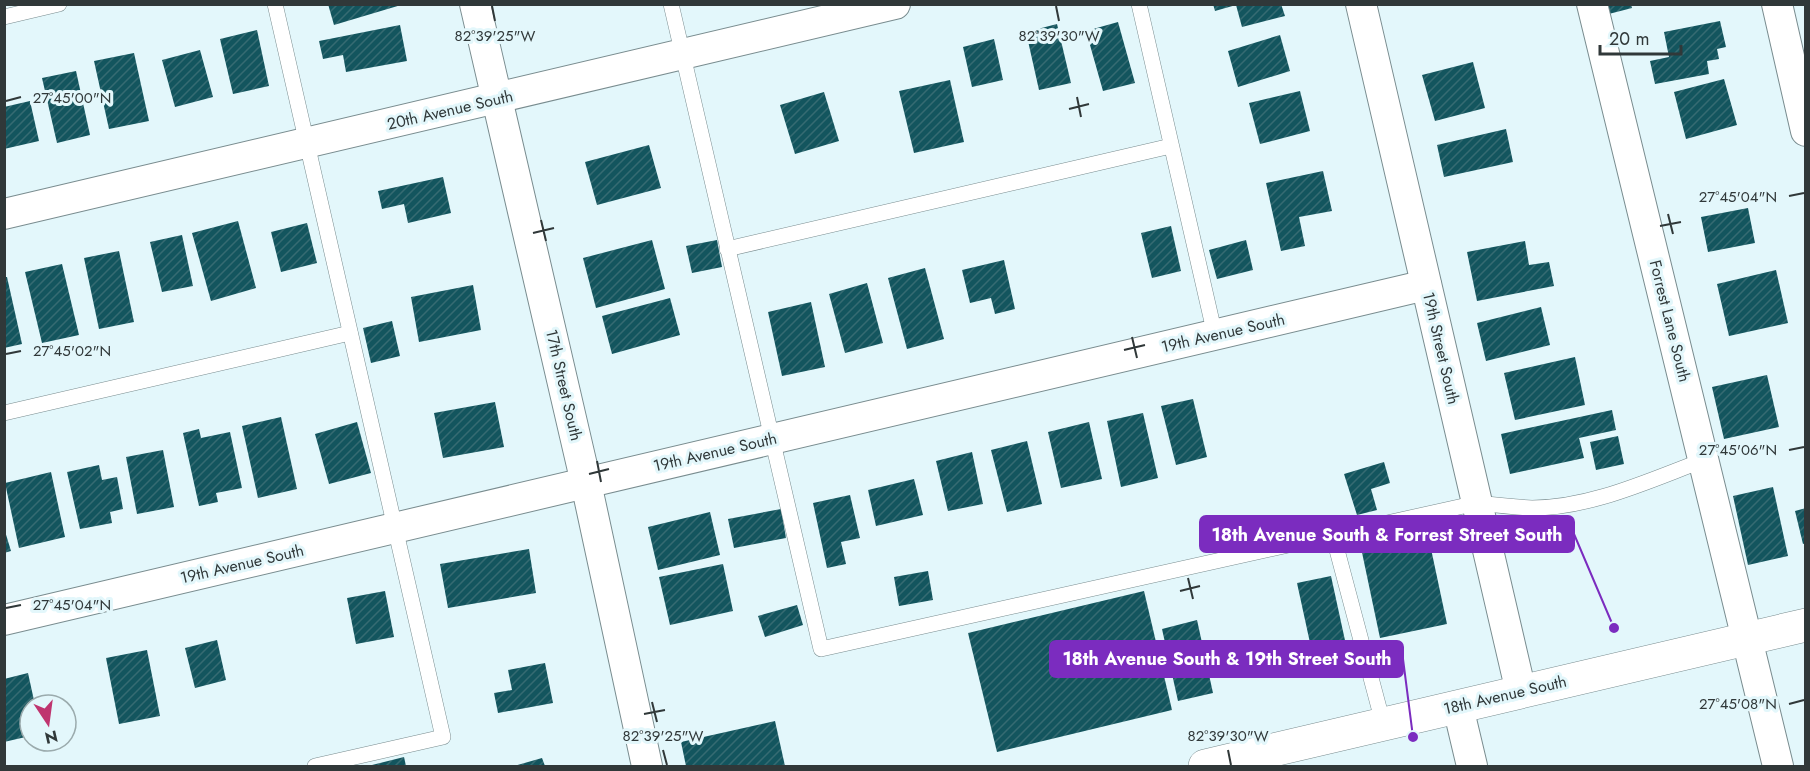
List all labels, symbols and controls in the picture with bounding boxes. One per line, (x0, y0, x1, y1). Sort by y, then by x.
scale bar (1600, 18, 1681, 56)
text: 82°39'25"W (455, 25, 536, 47)
text: 82°39'30"W (1018, 25, 1100, 47)
text: 20 m (1609, 26, 1649, 52)
street label: 20th Avenue South (385, 84, 515, 136)
text: 27°45'00"N (33, 87, 111, 109)
text: 27°45'04"N (1699, 186, 1777, 208)
street label: Forrest Lane South (1644, 258, 1696, 384)
street label: 19th Street South (1417, 290, 1465, 406)
street label: 19th Avenue South (1159, 308, 1287, 358)
street label: 17th Street South (540, 327, 588, 443)
text: 27°45'02"N (33, 340, 111, 362)
street label: 19th Avenue South (651, 427, 779, 477)
text: 27°45'06"N (1699, 439, 1777, 461)
callout: 18th Avenue South & Forrest Street South (1200, 516, 1574, 552)
text: 18th Avenue South & Forrest Street South (1212, 522, 1562, 548)
street label: 19th Avenue South (178, 539, 306, 589)
text: 27°45'04"N (33, 594, 111, 616)
callout: 18th Avenue South & 19th Street South (1050, 641, 1403, 677)
text: 18th Avenue South & 19th Street South (1062, 646, 1392, 672)
street label: 18th Avenue South (1441, 670, 1569, 720)
north arrow (18, 693, 78, 753)
text: 27°45'08"N (1699, 693, 1777, 715)
text: N (42, 724, 60, 750)
text: 82°39'25"W (623, 725, 704, 747)
text: 82°39'30"W (1187, 725, 1269, 747)

